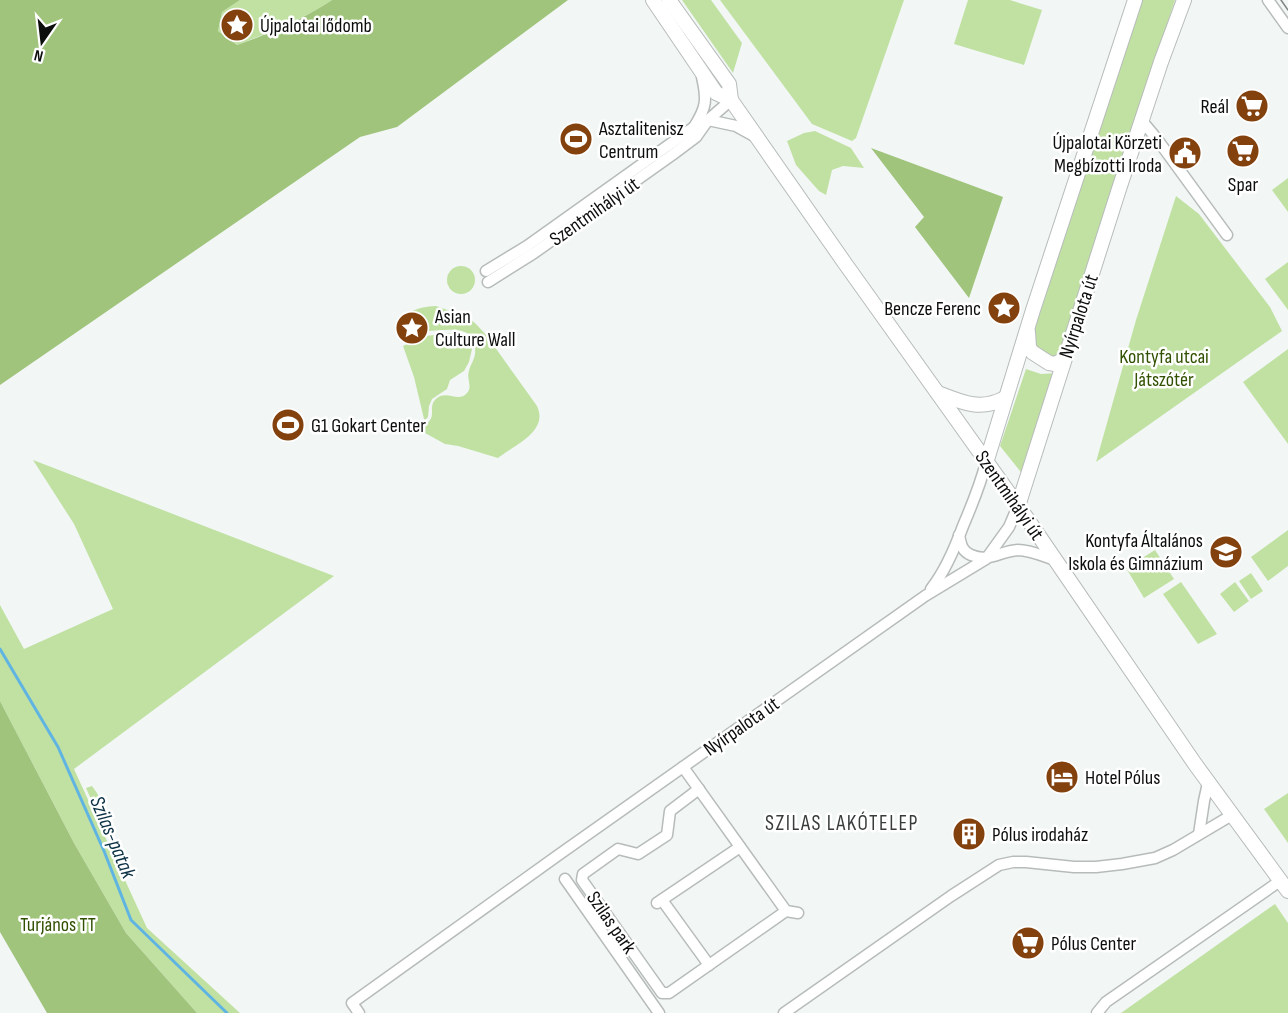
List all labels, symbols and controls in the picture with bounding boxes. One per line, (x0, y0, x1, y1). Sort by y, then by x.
place icon: Újpalotai lődomb (219, 7, 255, 43)
north arrow (12, 12, 72, 72)
place label: Újpalotai lődomb (260, 14, 372, 38)
text: N (32, 45, 45, 65)
supermarket icon: Reál (1234, 88, 1270, 124)
place label: Reál (1201, 95, 1229, 119)
place label: Asztalitenisz Centrum (598, 117, 684, 164)
sports icon: Asztalitenisz Centrum (558, 121, 594, 157)
place label: Újpalotai Körzeti Megbízotti Iroda (1052, 131, 1162, 178)
supermarket icon: Spar (1225, 133, 1261, 169)
public building icon: Újpalotai Körzeti Megbízotti Iroda (1167, 135, 1203, 171)
street label: Szentmihályi út (545, 172, 644, 251)
place label: Spar (1228, 173, 1258, 197)
street label: Nyírpalota út (1054, 271, 1104, 361)
place icon: Bencze Ferenc (986, 290, 1022, 326)
place label: Bencze Ferenc (884, 297, 981, 321)
place label: Asian Culture Wall (434, 305, 515, 352)
place icon: Asian Culture Wall (394, 310, 430, 346)
park label: Kontyfa utcai Játszótér (1119, 345, 1209, 392)
sports icon: G1 Gokart Center (270, 407, 306, 443)
place label: G1 Gokart Center (311, 414, 426, 438)
street label: Szentmihályi út (970, 446, 1049, 545)
place label: Kontyfa Általános Iskola és Gimnázium (1068, 529, 1203, 576)
school or university icon: Kontyfa Általános Iskola és Gimnázium (1208, 534, 1244, 570)
street label: Nyírpalota út (699, 692, 784, 762)
hotel icon: Hotel Pólus (1044, 759, 1080, 795)
place label: Hotel Pólus (1085, 766, 1160, 790)
water label: Szilas-patak (84, 792, 141, 883)
district label: SZILAS LAKÓTELEP (765, 811, 919, 836)
building icon: Pólus irodaház (951, 816, 987, 852)
place label: Pólus irodaház (992, 823, 1088, 847)
street label: Szilas park (581, 887, 641, 959)
park label: Turjános TT (20, 913, 96, 937)
supermarket icon: Pólus Center (1010, 925, 1046, 961)
place label: Pólus Center (1051, 932, 1136, 956)

